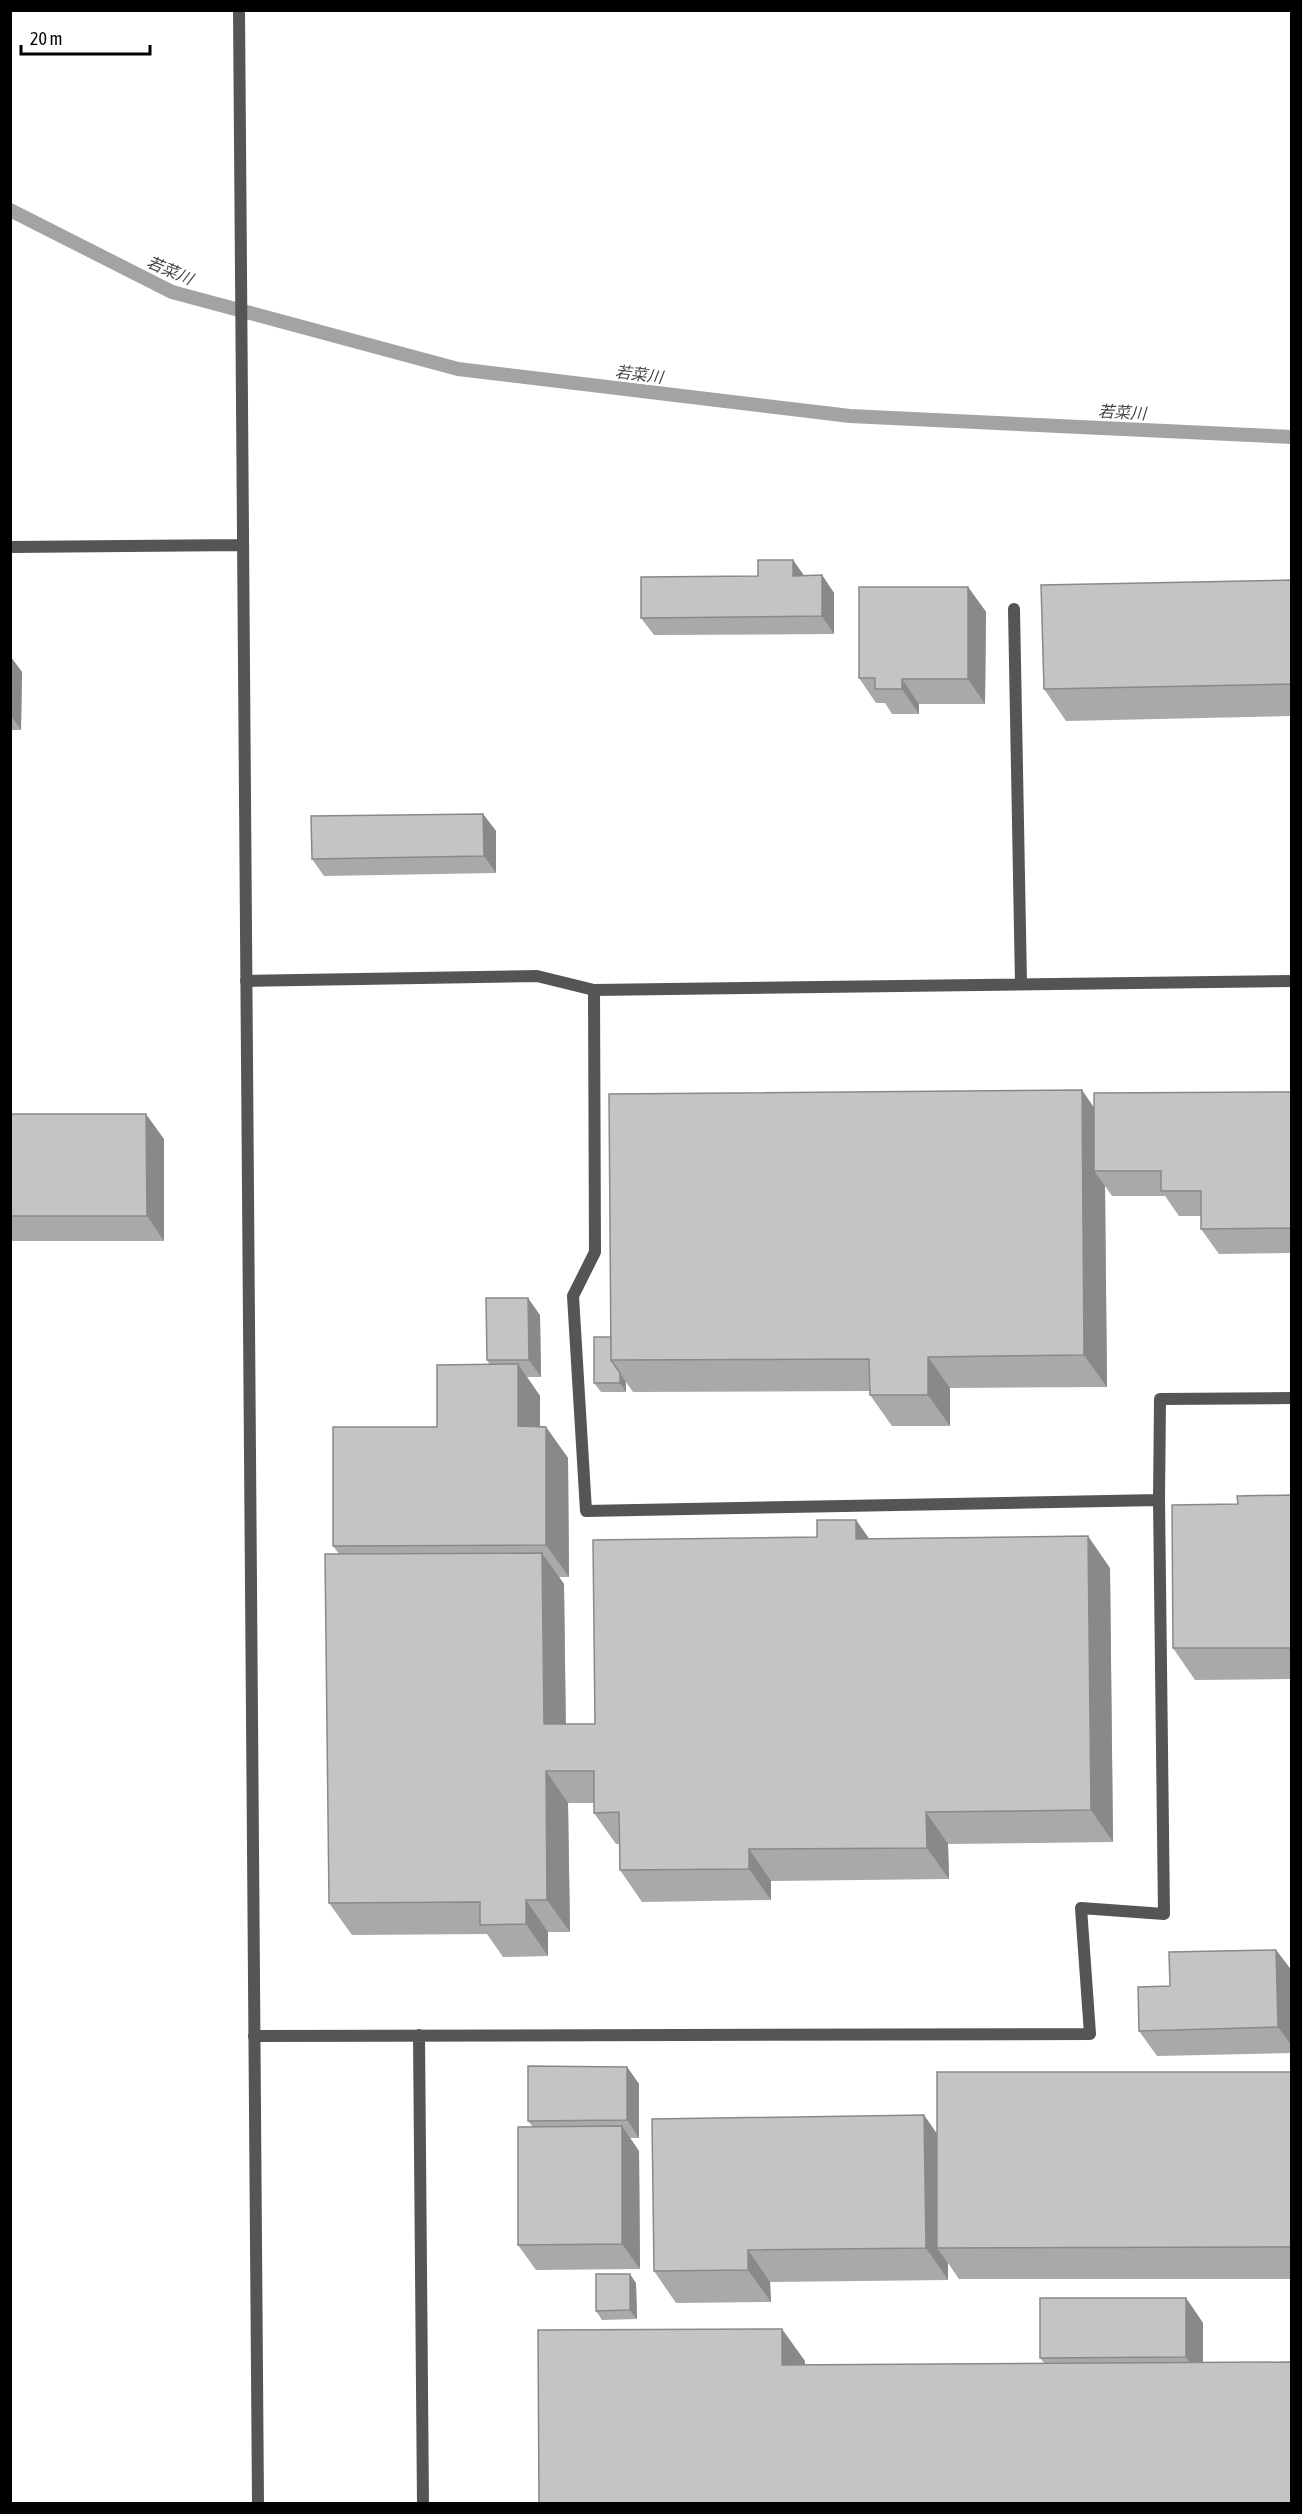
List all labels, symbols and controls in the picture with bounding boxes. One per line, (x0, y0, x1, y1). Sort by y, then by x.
scale bar (21, 18, 150, 56)
text: 20 m (30, 28, 62, 49)
water label: 若菜川 (144, 252, 197, 288)
water label: 若菜川 (614, 362, 666, 386)
water label: 若菜川 (1098, 402, 1148, 422)

